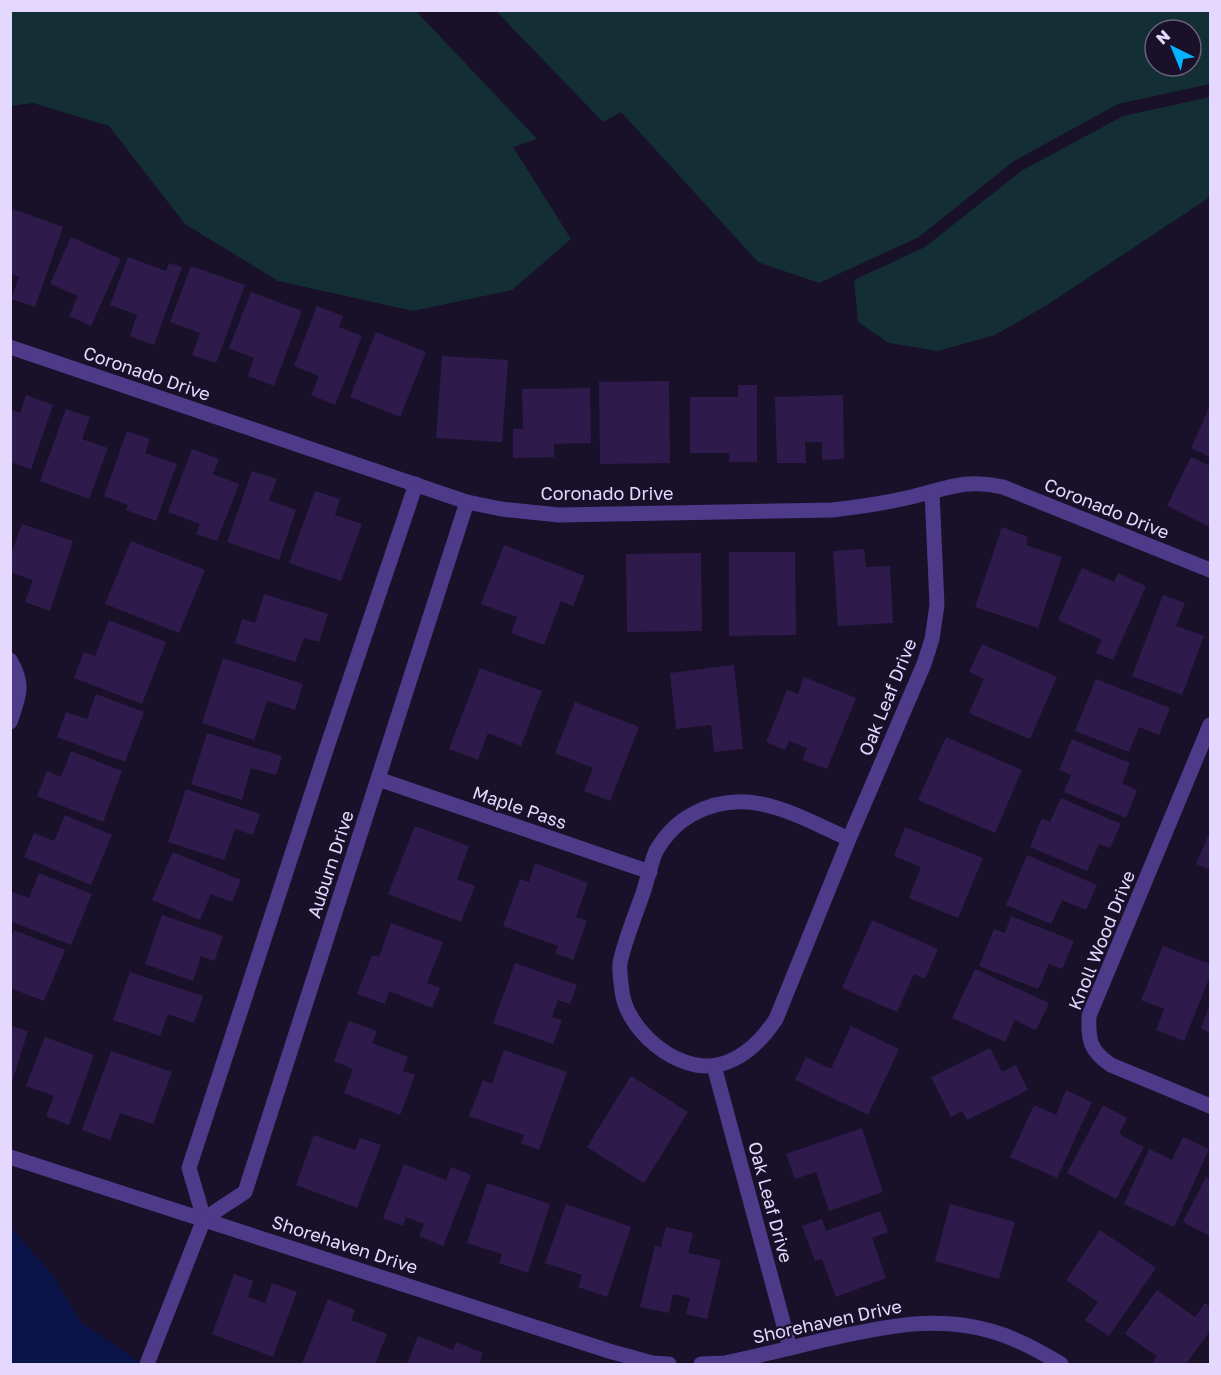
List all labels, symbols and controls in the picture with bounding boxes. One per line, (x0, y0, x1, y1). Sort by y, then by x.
north arrow (1143, 18, 1203, 78)
text: N (1151, 26, 1174, 48)
street label: Coronado Drive (81, 341, 213, 405)
street label: Coronado Drive (1041, 473, 1173, 543)
street label: Coronado Drive (541, 482, 673, 504)
street label: Oak Leaf Drive (853, 635, 921, 759)
street label: Maple Pass (470, 781, 570, 833)
street label: Auburn Drive (302, 807, 358, 921)
street label: Knoll Wood Drive (1063, 867, 1139, 1013)
street label: Oak Leaf Drive (744, 1139, 798, 1265)
street label: Shorehaven Drive (269, 1210, 421, 1278)
street label: Shorehaven Drive (750, 1294, 904, 1348)

